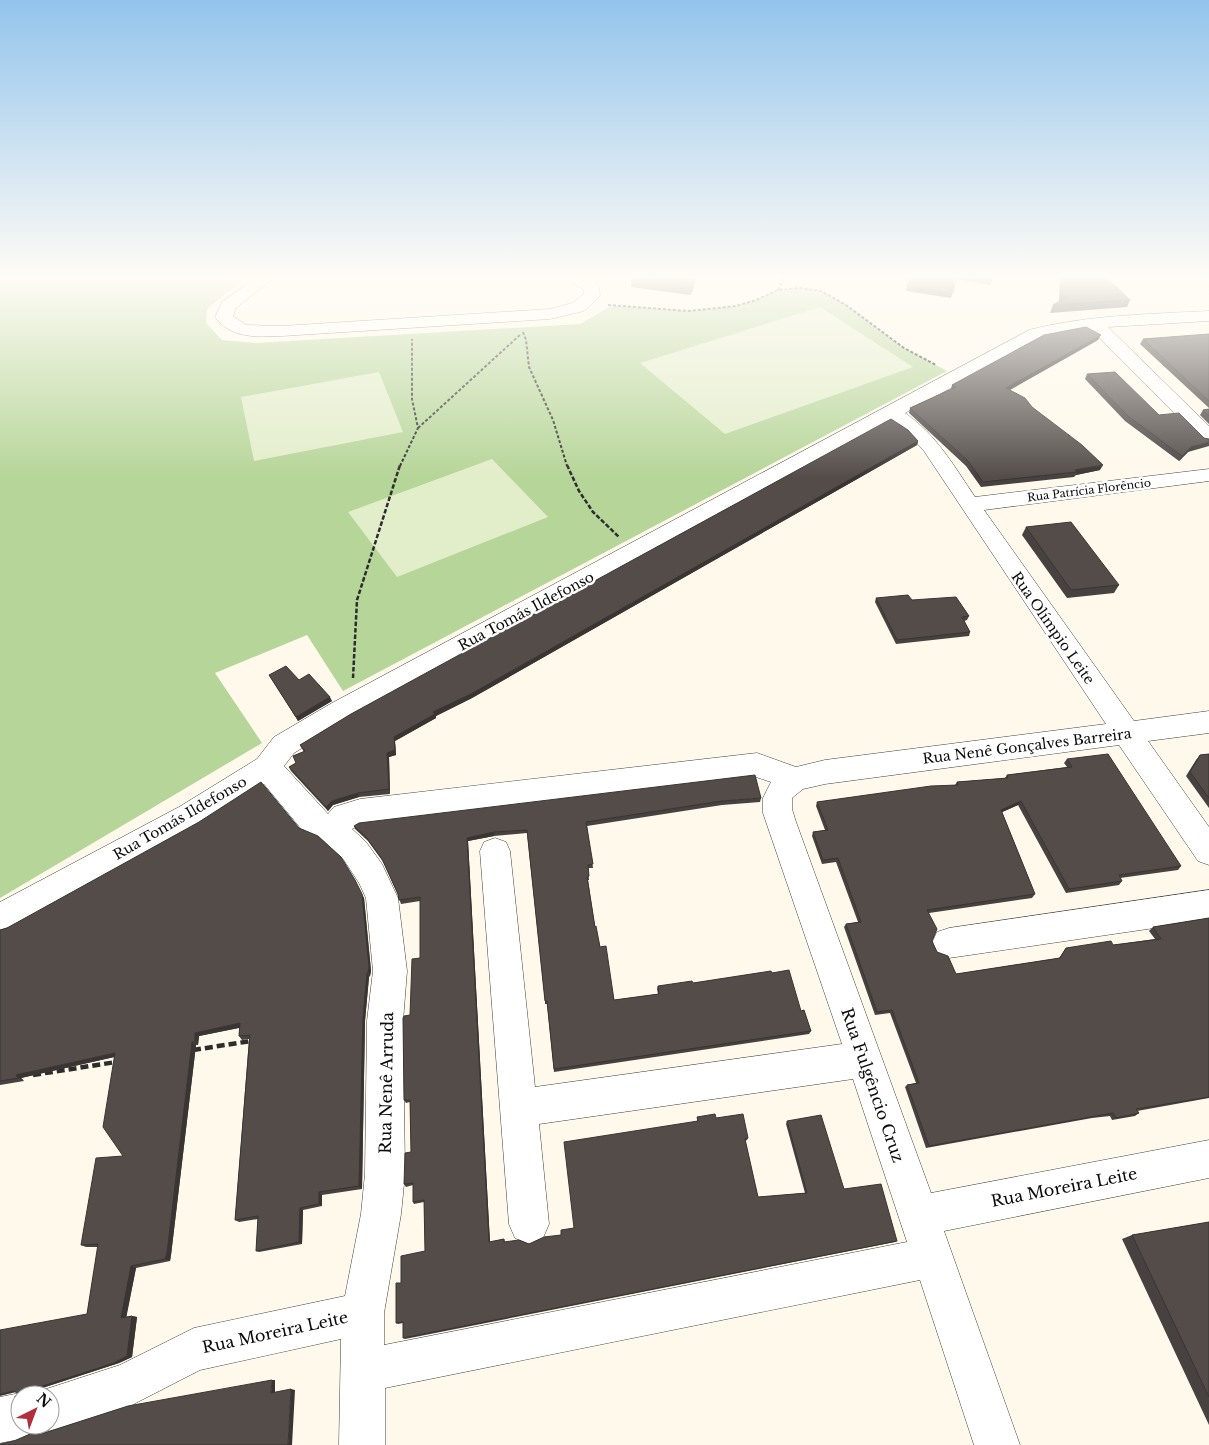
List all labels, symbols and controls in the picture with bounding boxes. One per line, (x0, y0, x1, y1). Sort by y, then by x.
street label: Rua Patrícia Florêncio (1026, 475, 1152, 505)
street label: Rua Tomás Ildefonso (455, 568, 597, 654)
street label: Rua Olímpio Leite (1007, 568, 1099, 688)
street label: Rua Nenê Gonçalves Barreira (922, 724, 1133, 768)
street label: Rua Tomás Ildefonso (110, 772, 250, 864)
street label: Rua Fulgêncio Cruz (837, 1005, 909, 1165)
street label: Rua Nenê Arruda (375, 1012, 397, 1154)
street label: Rua Moreira Leite (989, 1163, 1139, 1211)
street label: Rua Moreira Leite (200, 1307, 350, 1357)
north arrow (10, 1385, 60, 1435)
text: N (33, 1389, 55, 1411)

